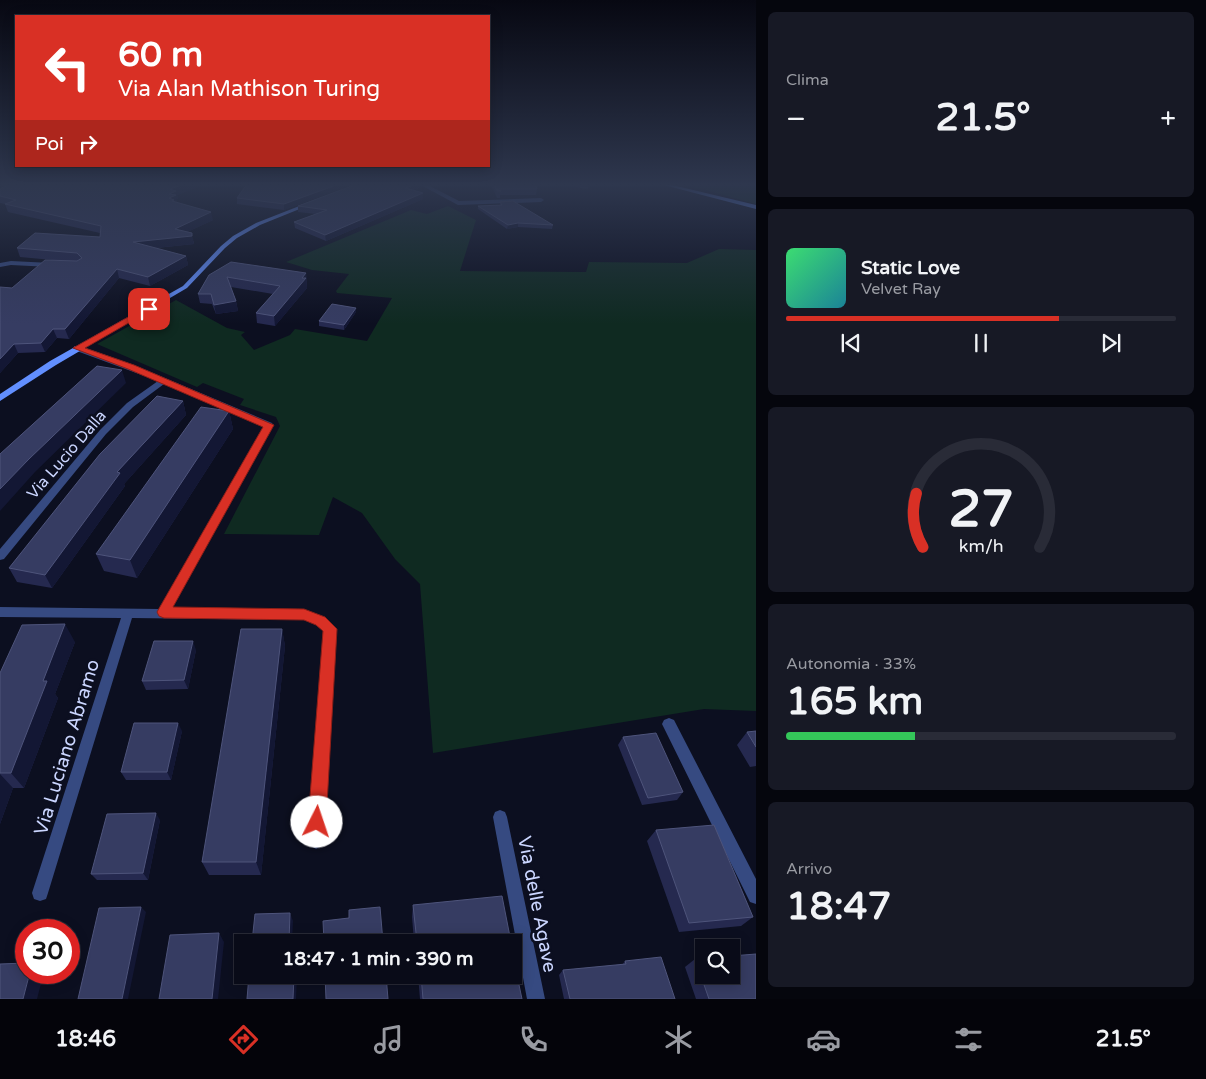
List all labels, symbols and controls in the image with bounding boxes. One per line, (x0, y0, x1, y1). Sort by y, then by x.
text: 60 m (118, 34, 203, 76)
icon: left (35, 35, 100, 100)
text: Clima (786, 70, 829, 90)
text: Via Alan Mathison Turing (118, 76, 380, 102)
text: 21.5° (936, 95, 1031, 141)
text: − (786, 102, 806, 136)
text: + (1160, 102, 1176, 136)
icon: right (74, 130, 102, 158)
text: Poi (35, 133, 64, 155)
text: Static Love (861, 257, 960, 279)
text: Velvet Ray (861, 279, 941, 299)
pin (128, 288, 170, 330)
icon: arrive (135, 295, 163, 323)
icon: previous (837, 329, 865, 357)
icon: pause (967, 329, 995, 357)
icon: next (1097, 329, 1125, 357)
street label: Via Lucio Dalla (23, 406, 111, 503)
text: 27 (948, 478, 1014, 541)
text: km/h (959, 536, 1003, 557)
text: Autonomia · 33% (786, 654, 916, 674)
street label: Via Luciano Abramo (30, 657, 104, 838)
text: 165 km (786, 679, 923, 725)
position arrow (290, 795, 342, 847)
street label: Via delle Agave (513, 834, 561, 974)
text: Arrivo (786, 859, 832, 879)
text: 18:47 (786, 884, 891, 930)
speed limit sign: 30 (15, 919, 80, 984)
map controls (695, 939, 740, 984)
button: search (695, 939, 740, 984)
text: 18:47 · 1 min · 390 m (282, 948, 474, 970)
icon: directions (226, 1022, 261, 1057)
icon: music (371, 1022, 406, 1057)
icon: phone (516, 1022, 551, 1057)
icon: climate (661, 1022, 696, 1057)
icon: car (806, 1022, 841, 1057)
icon: filters (951, 1022, 986, 1057)
text: 18:46 (55, 1026, 116, 1052)
text: 21.5° (1096, 1026, 1151, 1052)

